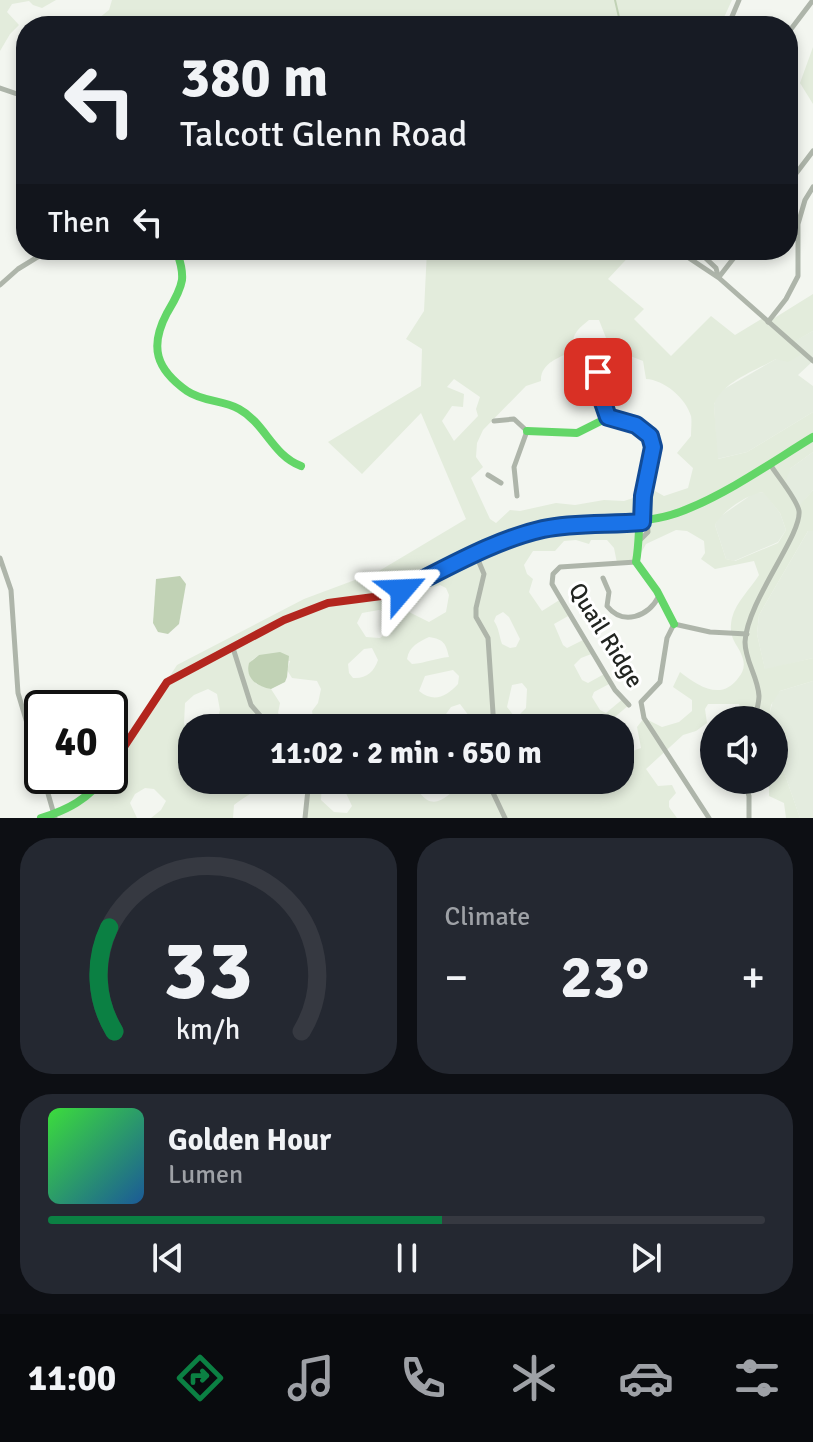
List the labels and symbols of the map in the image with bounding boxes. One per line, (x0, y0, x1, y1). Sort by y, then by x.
pin (564, 338, 632, 406)
position arrow (360, 548, 444, 632)
street label: Quail Ridge (562, 577, 650, 693)
speed limit sign: 40 (24, 690, 128, 794)

